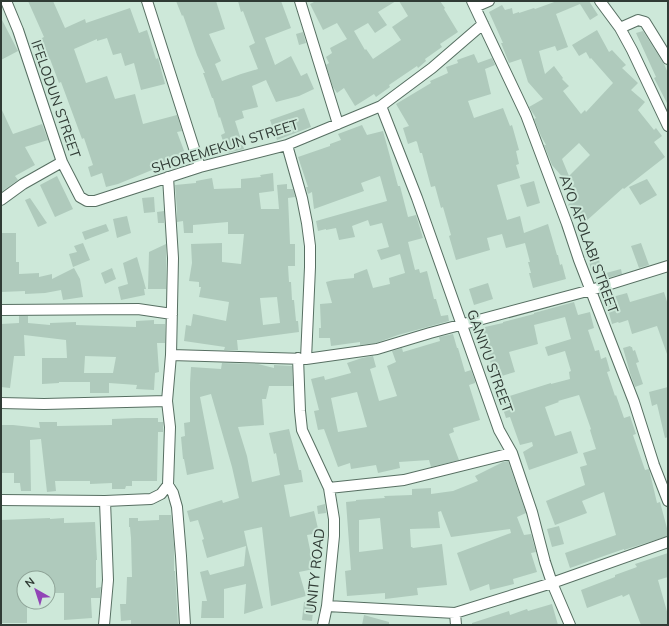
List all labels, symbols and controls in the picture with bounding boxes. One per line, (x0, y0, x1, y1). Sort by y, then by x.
street label: IFELODUN STREET (27, 38, 85, 161)
street label: SHOREMEKUN STREET (149, 115, 301, 177)
street label: AYO AFOLABI STREET (556, 172, 623, 316)
street label: GANIYU STREET (463, 307, 517, 416)
street label: UNITY ROAD (302, 527, 328, 615)
north arrow (16, 570, 56, 610)
text: N (22, 574, 37, 590)

